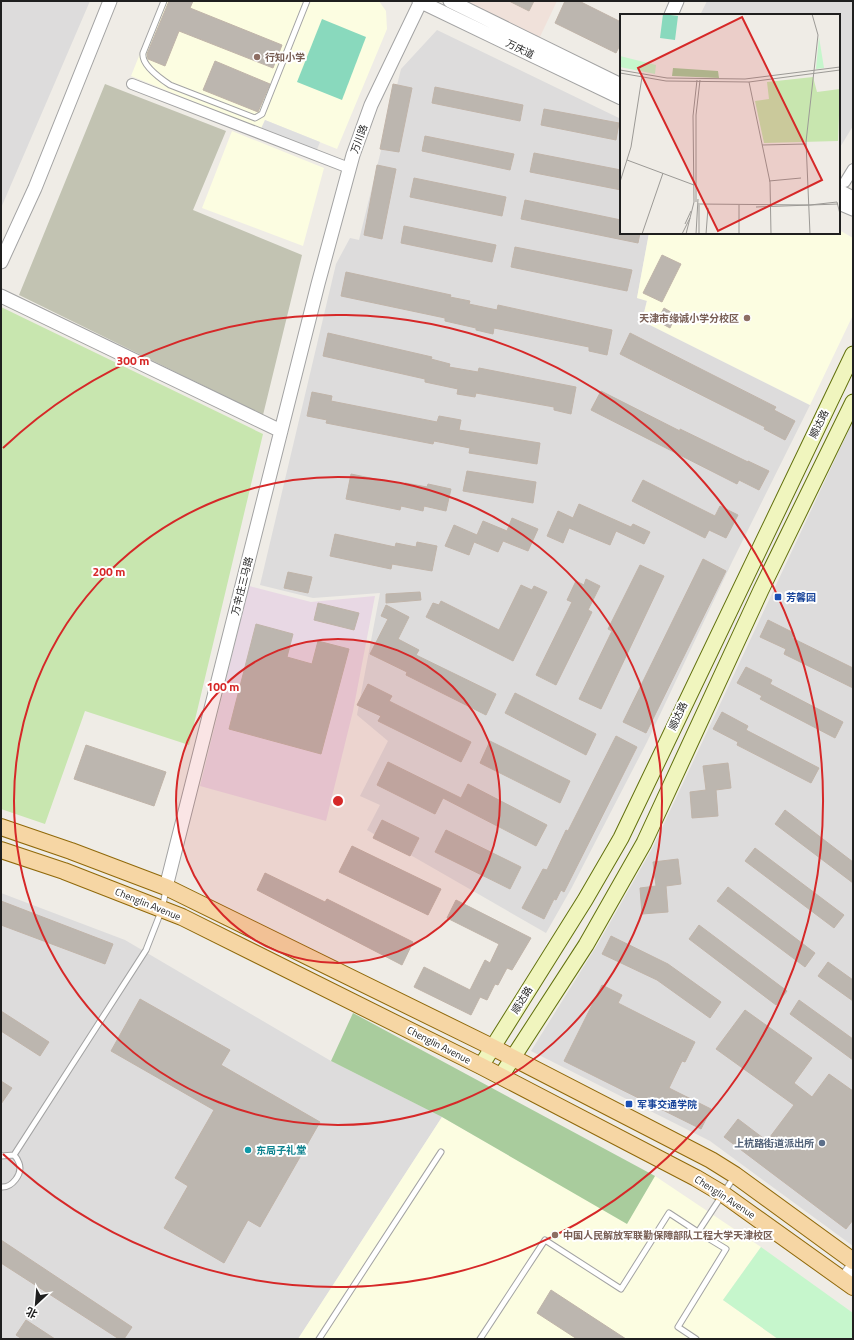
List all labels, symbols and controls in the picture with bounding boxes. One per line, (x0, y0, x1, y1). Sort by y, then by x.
inset map (620, 14, 840, 234)
street label: 万庆道 (503, 36, 537, 62)
place label: 行知小学 (265, 50, 305, 65)
marker: 行知小学 (252, 52, 262, 62)
street label: 万川路 (347, 122, 371, 156)
place label: 天津市缘诚小学分校区 (639, 311, 739, 326)
marker: 天津市缘诚小学分校区 (742, 313, 752, 323)
text: 300 m (117, 351, 149, 370)
street label: 顺达路 (806, 407, 832, 441)
street label: 万辛庄三马路 (227, 555, 257, 617)
text: 200 m (93, 562, 125, 581)
place label: 芳馨园 (786, 590, 816, 605)
marker: 芳馨园 (773, 592, 783, 602)
text: 100 m (207, 677, 239, 696)
street label: 顺达路 (665, 699, 691, 733)
centre of rings (331, 794, 345, 808)
street label: Chenglin Avenue (113, 884, 183, 924)
street label: 顺达路 (508, 983, 536, 1017)
street label: Chenglin Avenue (405, 1022, 473, 1068)
place label: 军事交通学院 (637, 1097, 697, 1112)
marker: 军事交通学院 (624, 1099, 634, 1109)
place label: 上杭路街道派出所 (734, 1136, 814, 1151)
marker: 上杭路街道派出所 (817, 1138, 827, 1148)
place label: 东局子礼堂 (256, 1143, 306, 1158)
marker: 东局子礼堂 (243, 1145, 253, 1155)
street label: Chenglin Avenue (692, 1172, 758, 1222)
place label: 中国人民解放军联勤保障部队工程大学天津校区 (563, 1228, 773, 1243)
marker: 中国人民解放军联勤保障部队工程大学天津校区 (550, 1230, 560, 1240)
north arrow (16, 1284, 56, 1324)
text: 北 (23, 1303, 40, 1323)

